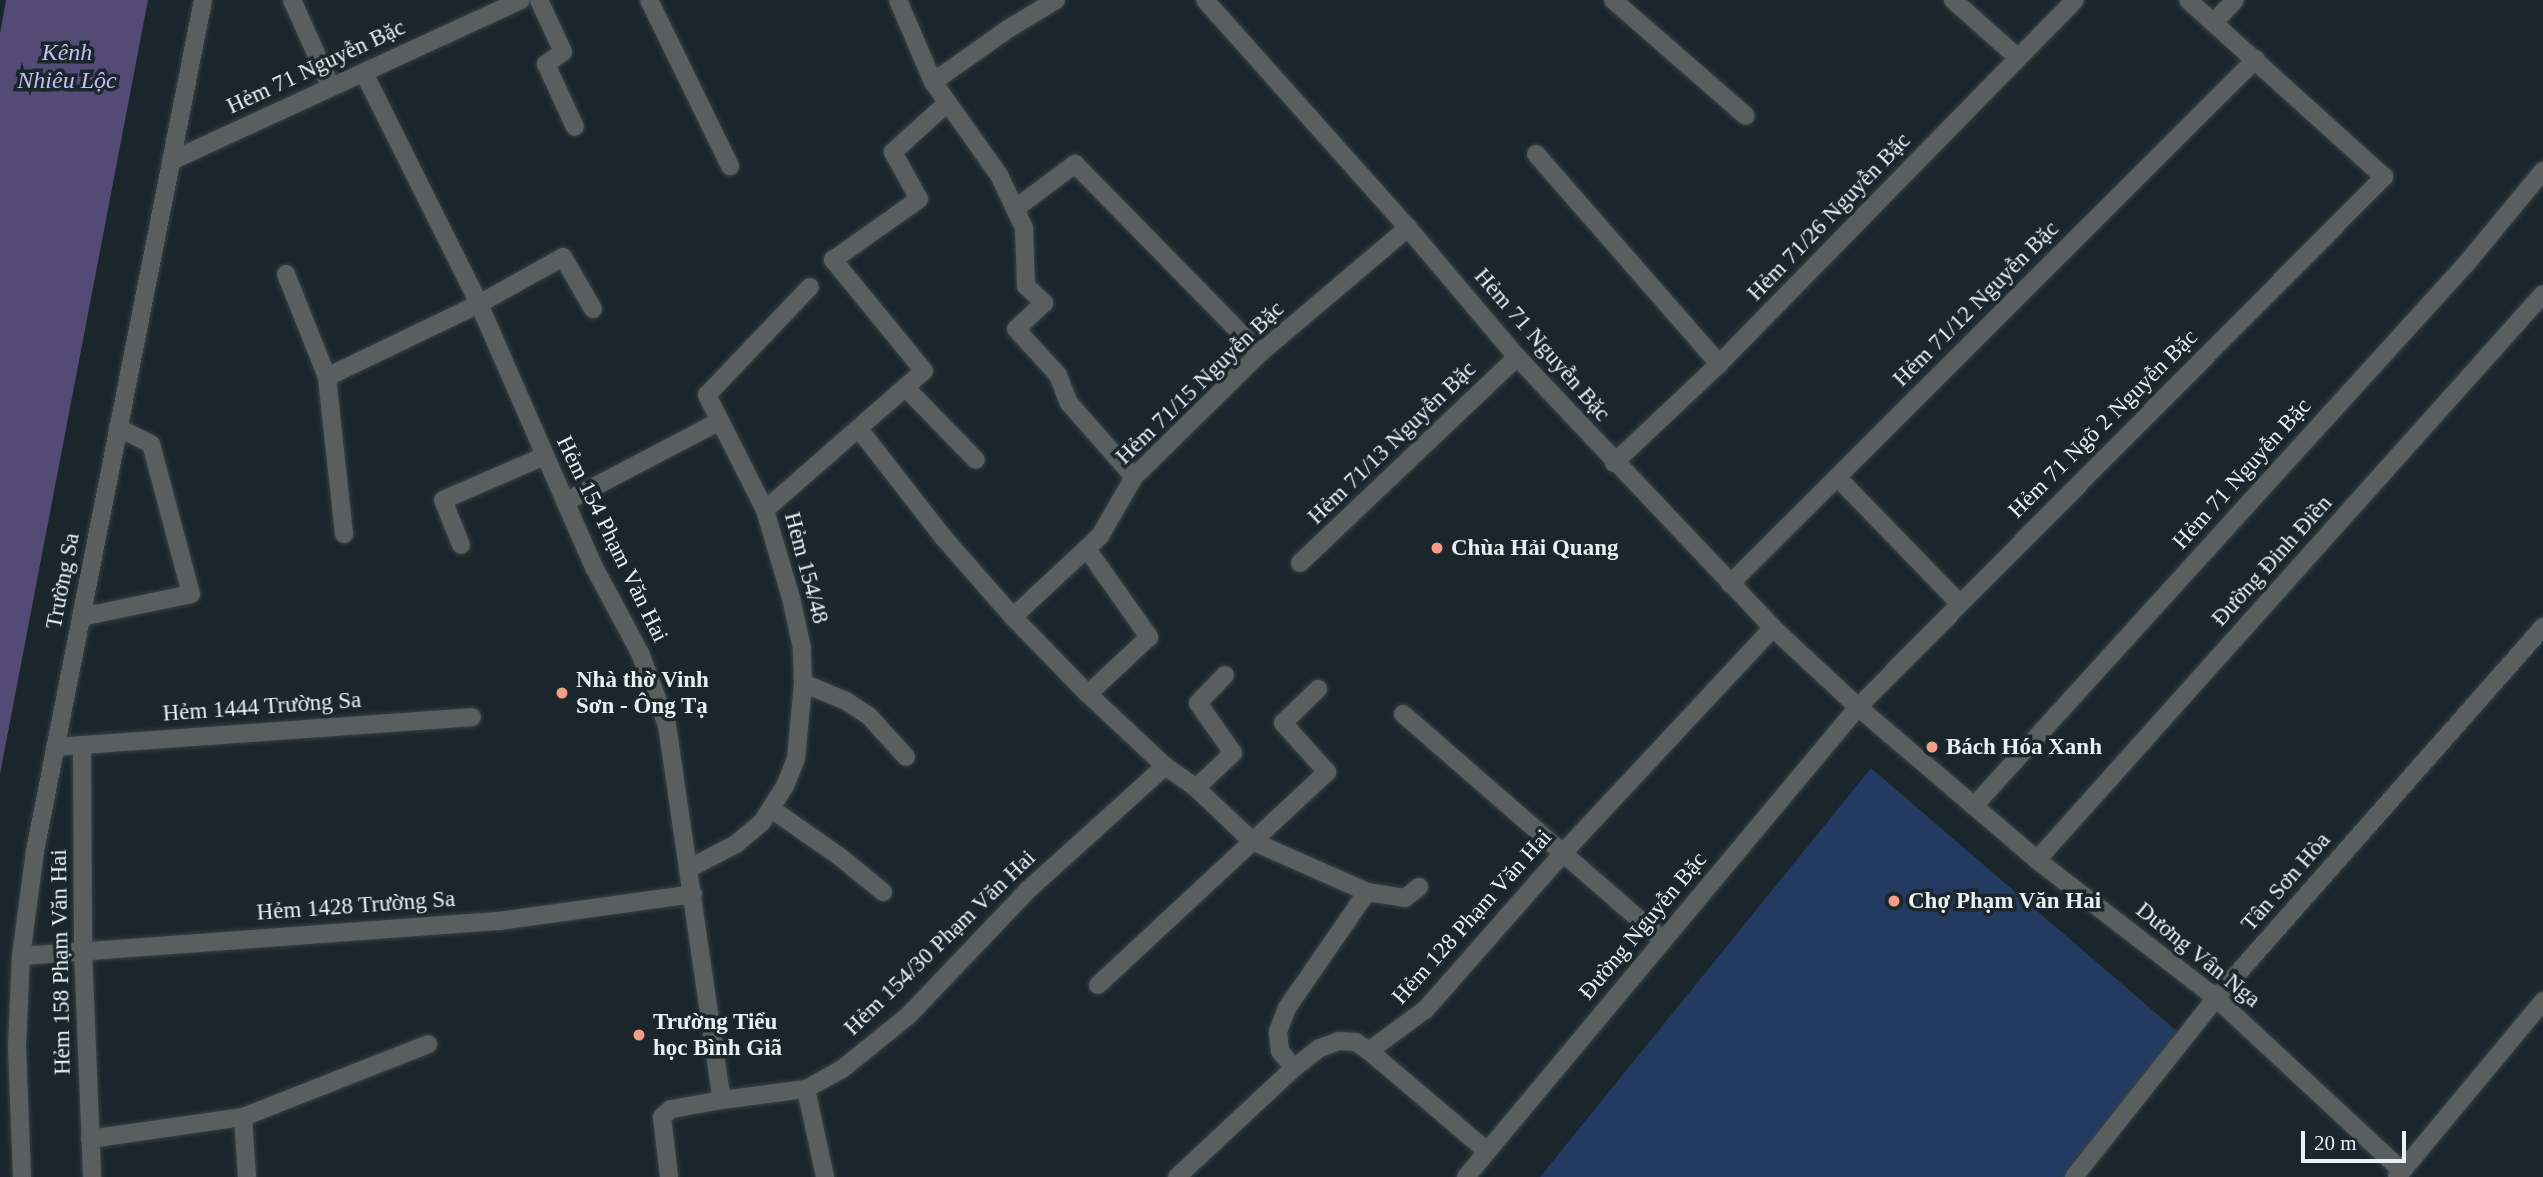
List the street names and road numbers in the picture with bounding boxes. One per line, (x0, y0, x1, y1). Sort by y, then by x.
street label: Hẻm 71 Nguyễn Bặc (222, 14, 410, 120)
street label: Hẻm 71/26 Nguyễn Bặc (1742, 127, 1916, 307)
street label: Hẻm 71/12 Nguyễn Bặc (1887, 215, 2065, 393)
street label: Hẻm 71 Nguyễn Bặc (1468, 263, 1616, 427)
street label: Hẻm 71/15 Nguyễn Bặc (1110, 296, 1290, 470)
street label: Hẻm 71 Ngõ 2 Nguyễn Bặc (2003, 324, 2203, 524)
street label: Hẻm 71/13 Nguyễn Bặc (1302, 356, 1482, 530)
street label: Hẻm 71 Nguyễn Bặc (2167, 393, 2317, 555)
street label: Hẻm 154 Phạm Văn Hai (550, 431, 674, 647)
street label: Đường Đinh Điền (2206, 490, 2338, 632)
street label: Hẻm 154/48 (778, 509, 834, 627)
street label: Trường Sa (40, 531, 86, 631)
street label: Hẻm 1444 Trường Sa (162, 686, 362, 728)
street label: Hẻm 128 Phạm Văn Hai (1386, 824, 1558, 1010)
street label: Tân Sơn Hòa (2236, 827, 2336, 937)
street label: Hẻm 154/30 Phạm Văn Hai (839, 844, 1041, 1042)
street label: Đường Nguyễn Bặc (1573, 847, 1713, 1005)
street label: Hẻm 158 Phạm Văn Hai (45, 849, 77, 1075)
street label: Hẻm 1428 Trường Sa (256, 885, 456, 927)
street label: Dương Vân Nga (2130, 896, 2266, 1014)

